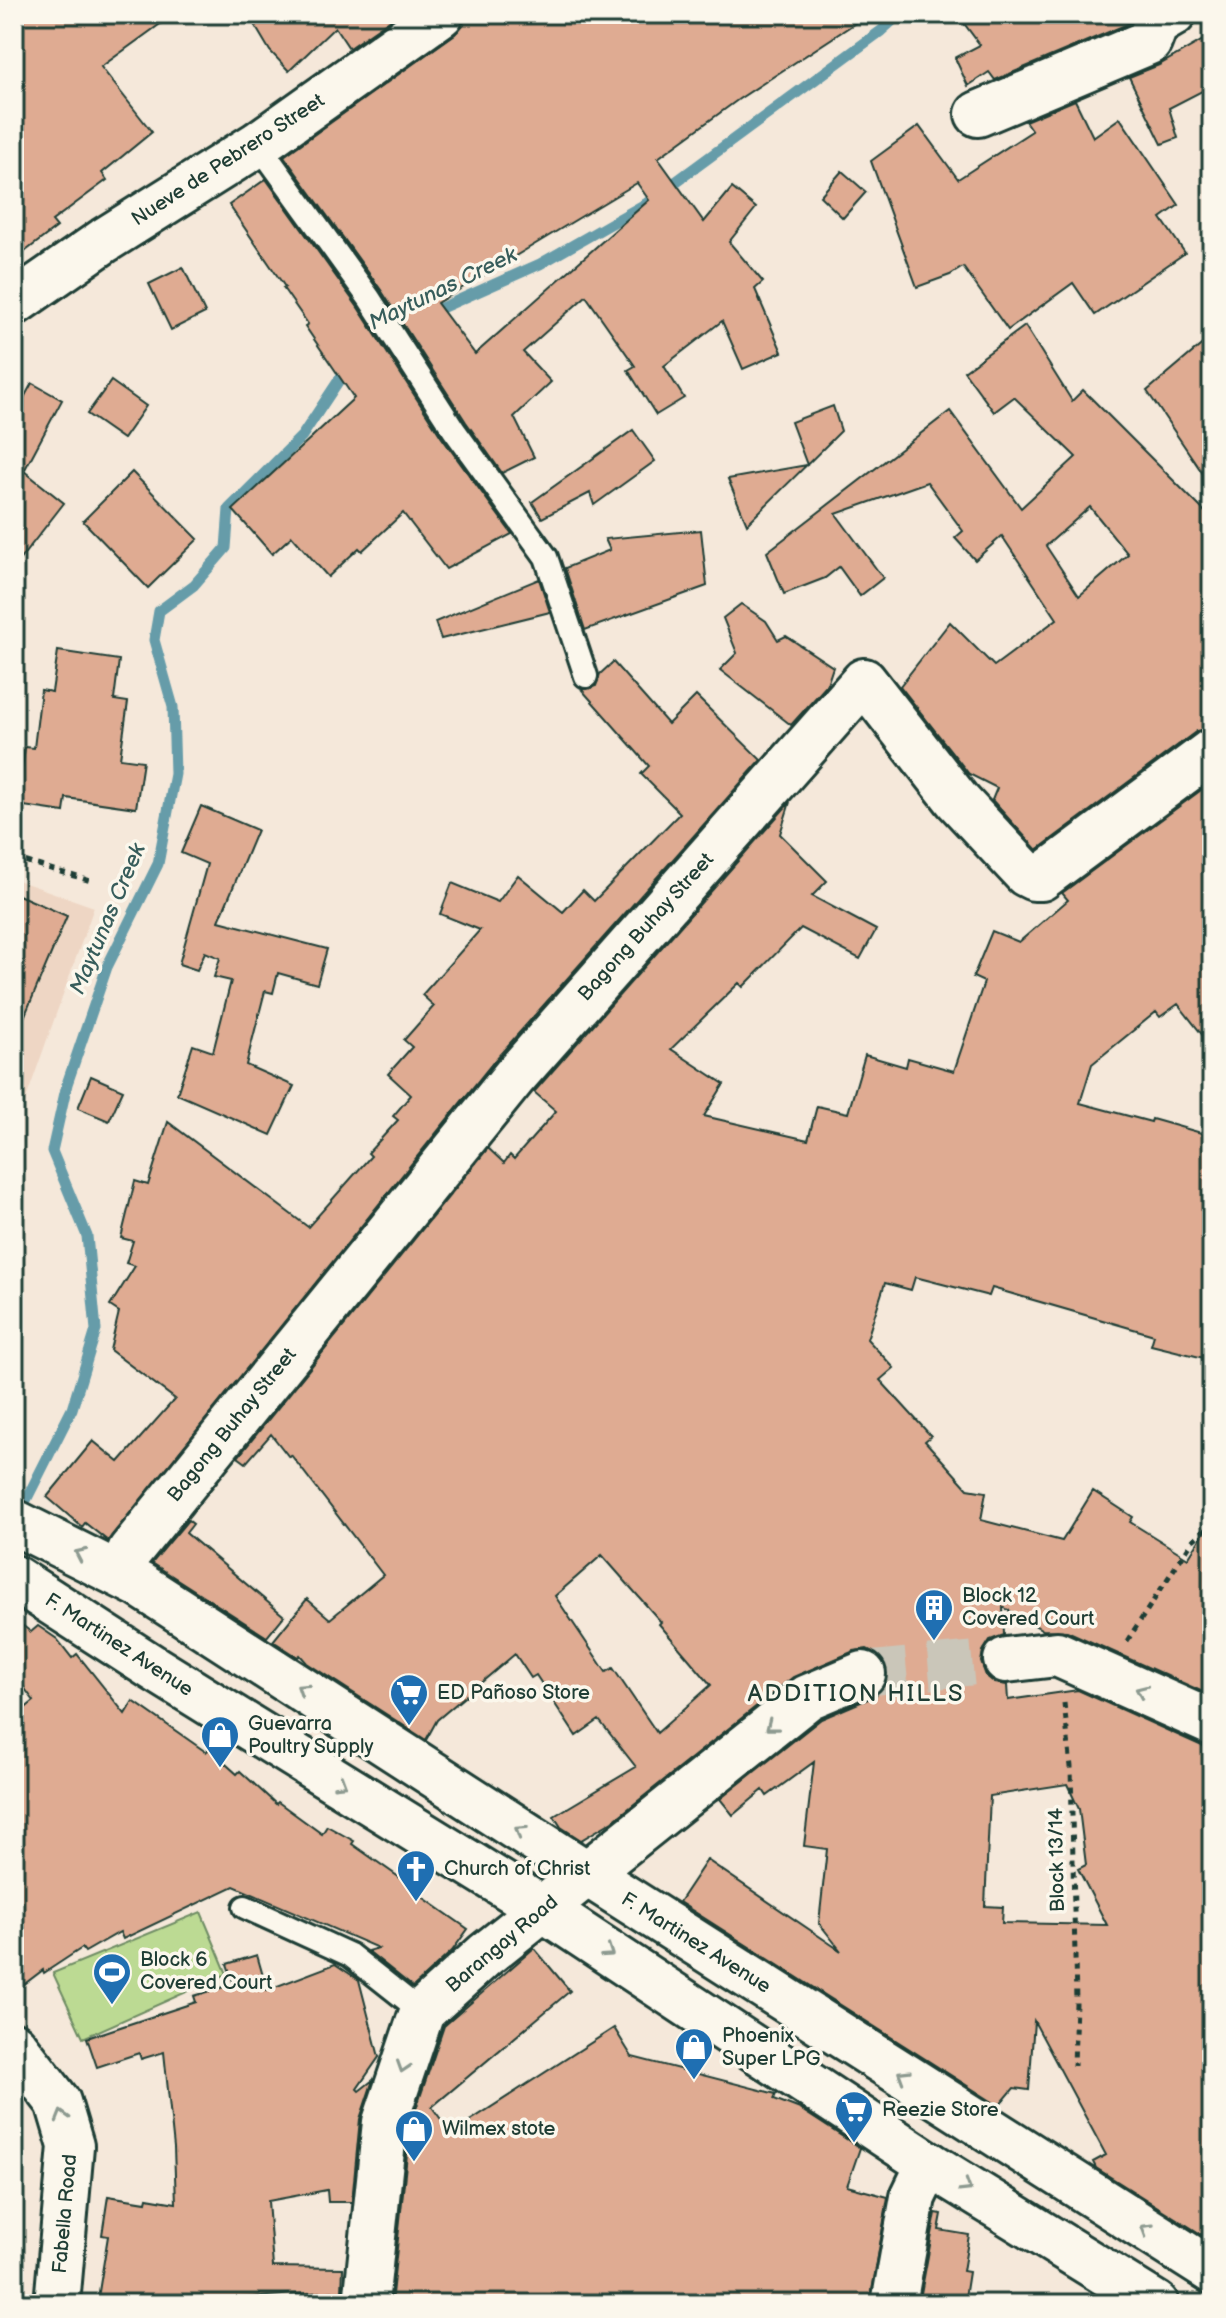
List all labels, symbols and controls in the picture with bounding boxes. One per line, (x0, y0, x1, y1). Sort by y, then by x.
street label: Nueve de Pebrero Street (127, 89, 329, 231)
water label: Maytunas Creek (365, 241, 523, 337)
water label: Maytunas Creek (64, 838, 152, 999)
street label: Bagong Buhay Street (573, 848, 719, 1006)
street label: Bagong Buhay Street (163, 1343, 301, 1507)
one-way arrow (74, 1548, 88, 1564)
place label: Block 12 Covered Court (962, 1584, 1094, 1631)
building icon: Block 12 Covered Court (913, 1587, 955, 1642)
street label: F. Martinez Avenue (40, 1588, 198, 1702)
supermarket icon: ED Pañoso Store (388, 1672, 430, 1727)
district label: ADDITION HILLS (748, 1679, 964, 1708)
place label: ED Pañoso Store (437, 1681, 590, 1705)
one-way arrow (296, 1684, 311, 1699)
one-way arrow (1134, 1685, 1149, 1701)
place label: Guevarra Poultry Supply (248, 1712, 374, 1759)
shop icon: Guevarra Poultry Supply (199, 1714, 241, 1769)
one-way arrow (766, 1716, 780, 1731)
one-way arrow (332, 1774, 347, 1789)
street label: Block 13/14 (1044, 1808, 1070, 1912)
one-way arrow (514, 1825, 529, 1840)
church icon: Church of Christ (395, 1848, 437, 1903)
place label: Church of Christ (444, 1857, 590, 1881)
street label: F. Martinez Avenue (617, 1887, 775, 1999)
street label: Barangay Road (441, 1890, 563, 1998)
one-way arrow (600, 1942, 614, 1957)
place label: Block 6 Covered Court (140, 1948, 272, 1995)
sports icon: Block 6 Covered Court (91, 1951, 133, 2006)
place label: Phoenix Super LPG (722, 2024, 820, 2071)
shop icon: Phoenix Super LPG (673, 2026, 715, 2081)
one-way arrow (397, 2060, 413, 2074)
one-way arrow (897, 2069, 912, 2084)
supermarket icon: Reezie Store (833, 2089, 875, 2144)
place label: Reezie Store (882, 2098, 999, 2122)
shop icon: Wilmex stote (393, 2108, 435, 2163)
one-way arrow (55, 2109, 71, 2123)
place label: Wilmex stote (442, 2117, 555, 2141)
street label: Fabella Road (48, 2153, 82, 2275)
one-way arrow (957, 2177, 972, 2193)
one-way arrow (1140, 2224, 1155, 2239)

